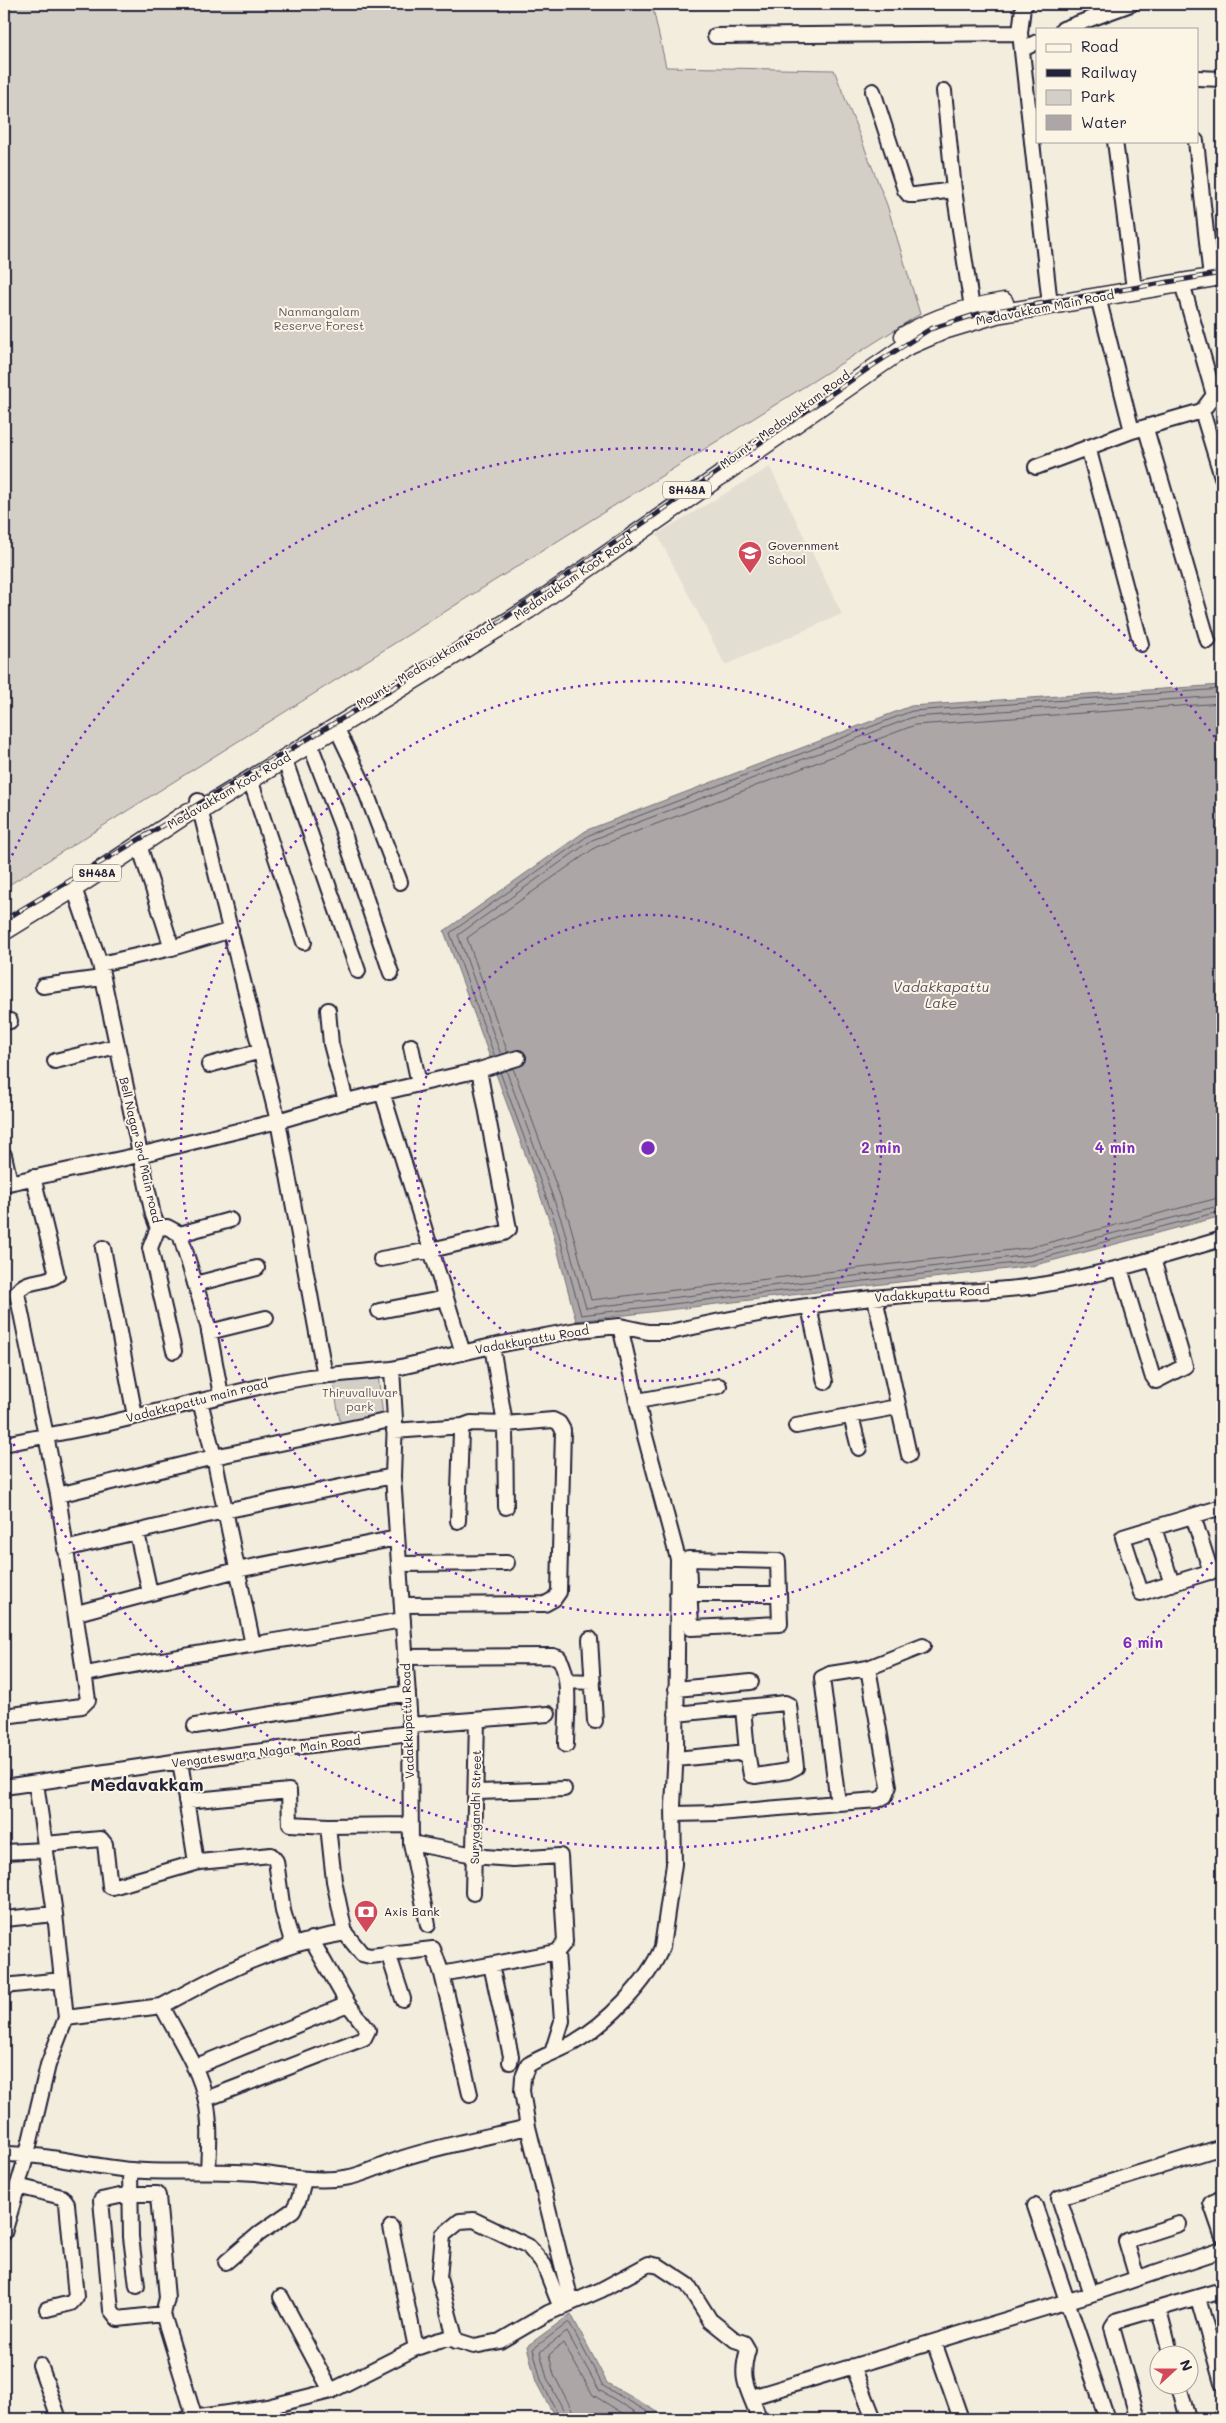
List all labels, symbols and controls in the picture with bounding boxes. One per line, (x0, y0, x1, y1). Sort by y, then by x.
legend (1036, 28, 1198, 142)
text: Road (1081, 36, 1118, 56)
text: Railway (1081, 62, 1137, 82)
text: Park (1081, 86, 1115, 106)
text: Water (1081, 112, 1127, 132)
street label: Medavakkam Main Road (974, 286, 1116, 328)
park label: Nanmangalam Reserve Forest (274, 303, 364, 333)
street label: Mount - Medavakkam Road (716, 366, 853, 472)
road number: SH48A (663, 482, 711, 498)
street label: Medavakkam Koot Road (510, 531, 635, 623)
place label: Government School (768, 537, 839, 567)
school or university icon: Government School (737, 540, 763, 574)
street label: Mount - Medavakkam Road (353, 617, 496, 712)
street label: Medavakkam Koot Road (164, 748, 293, 832)
road number: SH48A (73, 864, 121, 881)
water label: Vadakkapattu Lake (893, 977, 989, 1012)
street label: Bell Nagar 3rd Main road (116, 1075, 166, 1225)
text: 2 min (861, 1137, 901, 1157)
text: 4 min (1095, 1137, 1135, 1157)
centre of rings (639, 1139, 657, 1157)
street label: Vadakkupattu Road (874, 1281, 990, 1305)
street label: Vadakkupattu Road (474, 1321, 590, 1357)
street label: Vadakkapattu main road (124, 1375, 270, 1425)
park label: Thiruvalluvar park (322, 1384, 398, 1414)
text: 6 min (1123, 1632, 1163, 1652)
street label: Vadakkupattu Road (397, 1663, 417, 1779)
street label: Vengateswara Nagar Main Road (170, 1731, 362, 1771)
street label: Suryagandhi Street (466, 1750, 484, 1864)
district label: Medavakkam (90, 1772, 204, 1796)
bank icon: Axis Bank (353, 1899, 379, 1933)
place label: Axis Bank (384, 1903, 440, 1919)
north arrow (1148, 2346, 1198, 2396)
text: N (1176, 2357, 1197, 2374)

